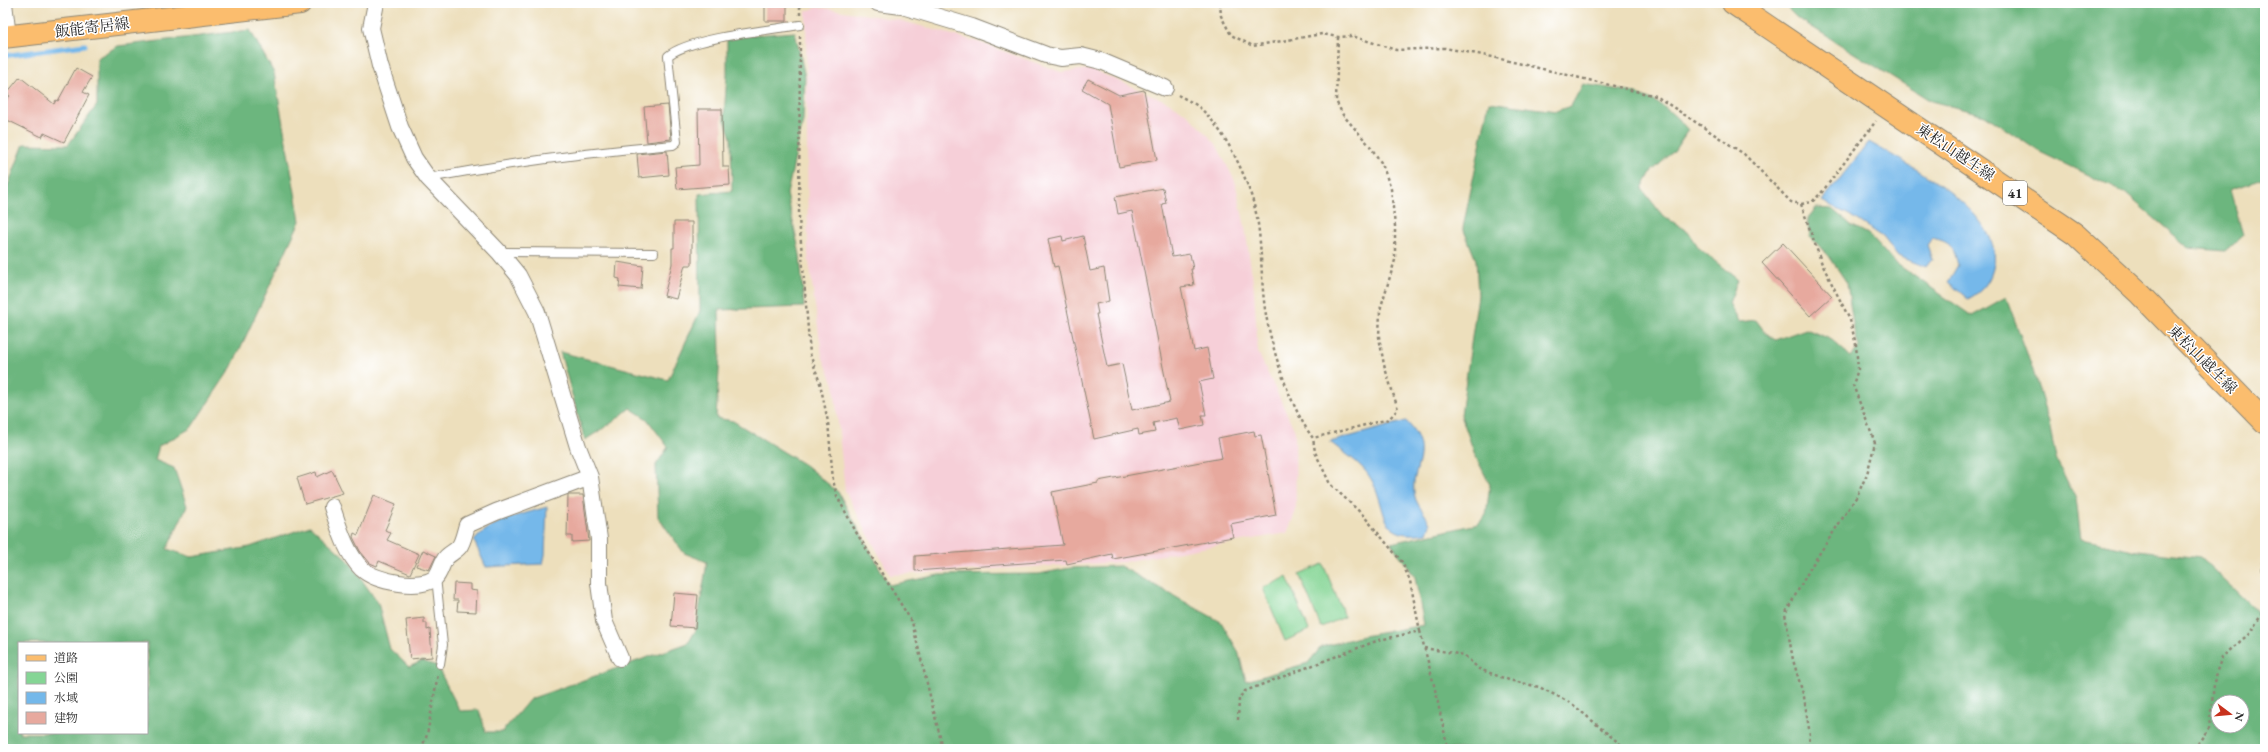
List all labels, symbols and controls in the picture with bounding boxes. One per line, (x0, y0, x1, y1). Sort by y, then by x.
street label: 飯能寄居線 (54, 13, 130, 41)
street label: 東松山越生線 (1913, 119, 1999, 185)
road number: 41 (2003, 181, 2027, 205)
street label: 東松山越生線 (2164, 320, 2242, 398)
legend (18, 642, 148, 734)
text: 道路 (54, 650, 78, 666)
text: 公園 (54, 670, 78, 686)
text: 水域 (54, 690, 78, 706)
north arrow (2210, 694, 2250, 734)
text: 建物 (54, 710, 78, 726)
text: N (2232, 711, 2248, 723)

